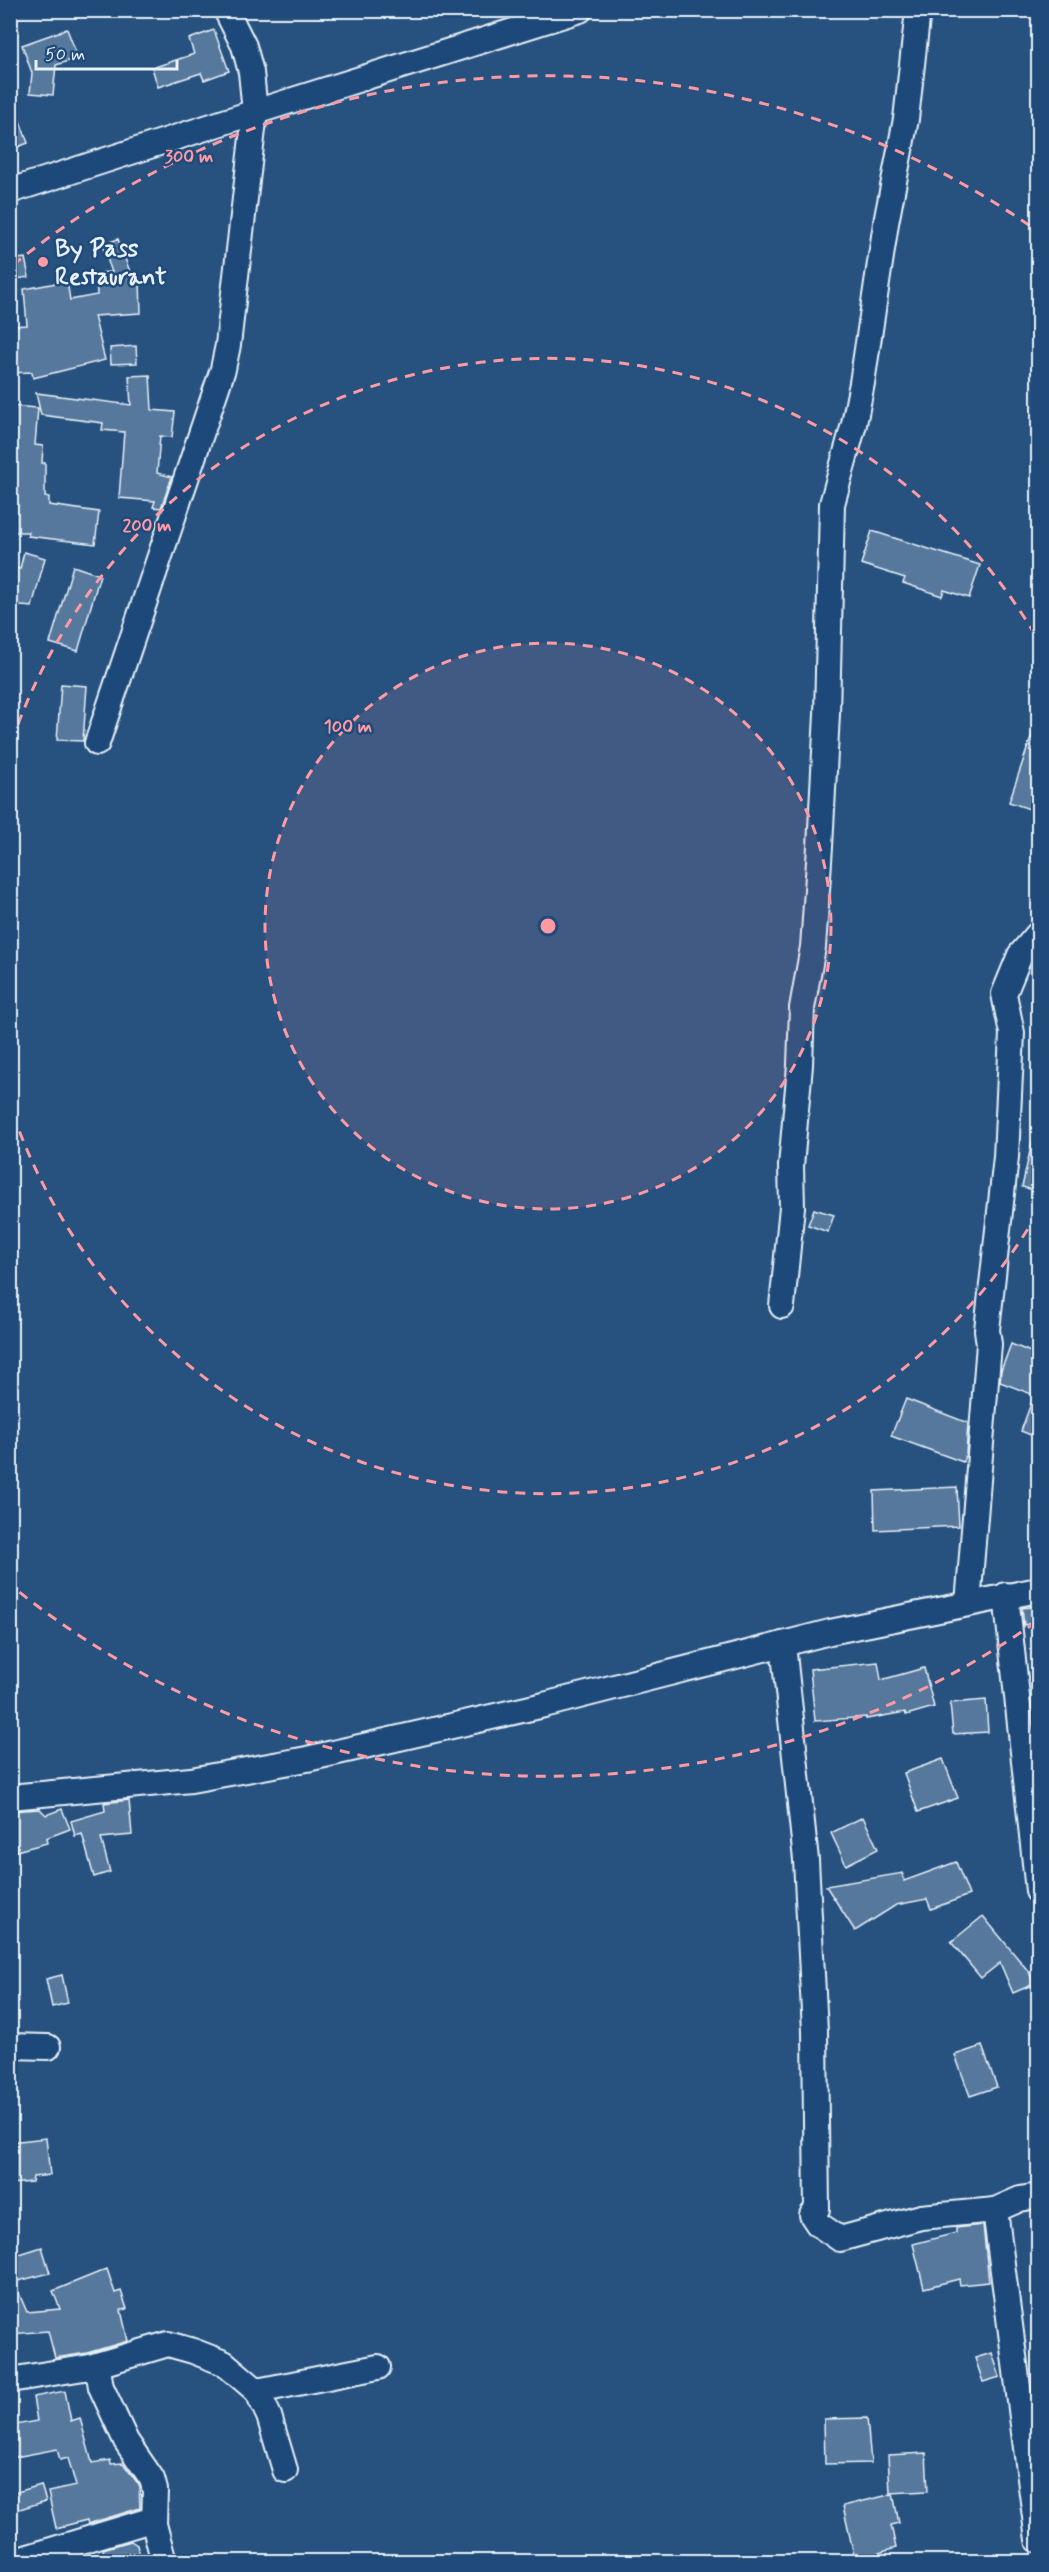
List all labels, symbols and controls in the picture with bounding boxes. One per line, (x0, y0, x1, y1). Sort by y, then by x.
scale bar (36, 33, 177, 71)
text: 50 m (45, 43, 85, 67)
text: 300 m (165, 145, 213, 169)
place label: By Pass Restaurant (55, 234, 167, 293)
marker: By Pass Restaurant (36, 255, 50, 269)
text: 200 m (122, 514, 172, 538)
text: 100 m (324, 715, 372, 739)
centre of rings (538, 916, 558, 936)

